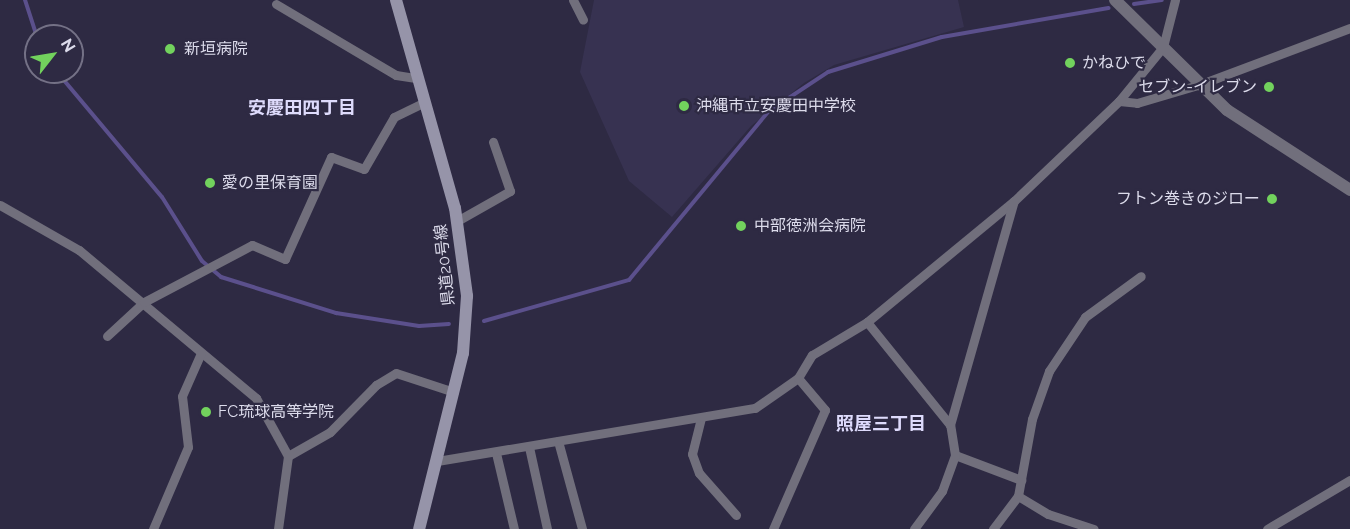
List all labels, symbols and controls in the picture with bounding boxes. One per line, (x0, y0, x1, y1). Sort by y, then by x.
north arrow (24, 24, 84, 84)
text: N (57, 35, 79, 56)
place label: 新垣病院 (184, 39, 248, 59)
marker: 新垣病院 (161, 40, 179, 58)
place label: かねひで (1082, 53, 1146, 73)
marker: かねひで (1063, 56, 1077, 70)
place label: セブン-イレブン (1138, 77, 1257, 97)
marker: セブン-イレブン (1262, 80, 1276, 94)
place label: 沖縄市立安慶田中学校 (696, 96, 856, 116)
district label: 安慶田四丁目 (248, 97, 356, 119)
marker: 沖縄市立安慶田中学校 (677, 99, 691, 113)
place label: 愛の里保育園 (222, 173, 318, 193)
marker: 愛の里保育園 (203, 176, 217, 190)
place label: フトン巻きのジロー (1116, 189, 1260, 209)
marker: フトン巻きのジロー (1265, 192, 1279, 206)
place label: 中部徳洲会病院 (754, 216, 866, 236)
marker: 中部徳洲会病院 (732, 217, 750, 235)
street label: 県道20号線 (431, 223, 459, 307)
place label: FC琉球高等学院 (218, 402, 334, 422)
marker: FC琉球高等学院 (199, 405, 213, 419)
district label: 照屋三丁目 (836, 413, 926, 435)

